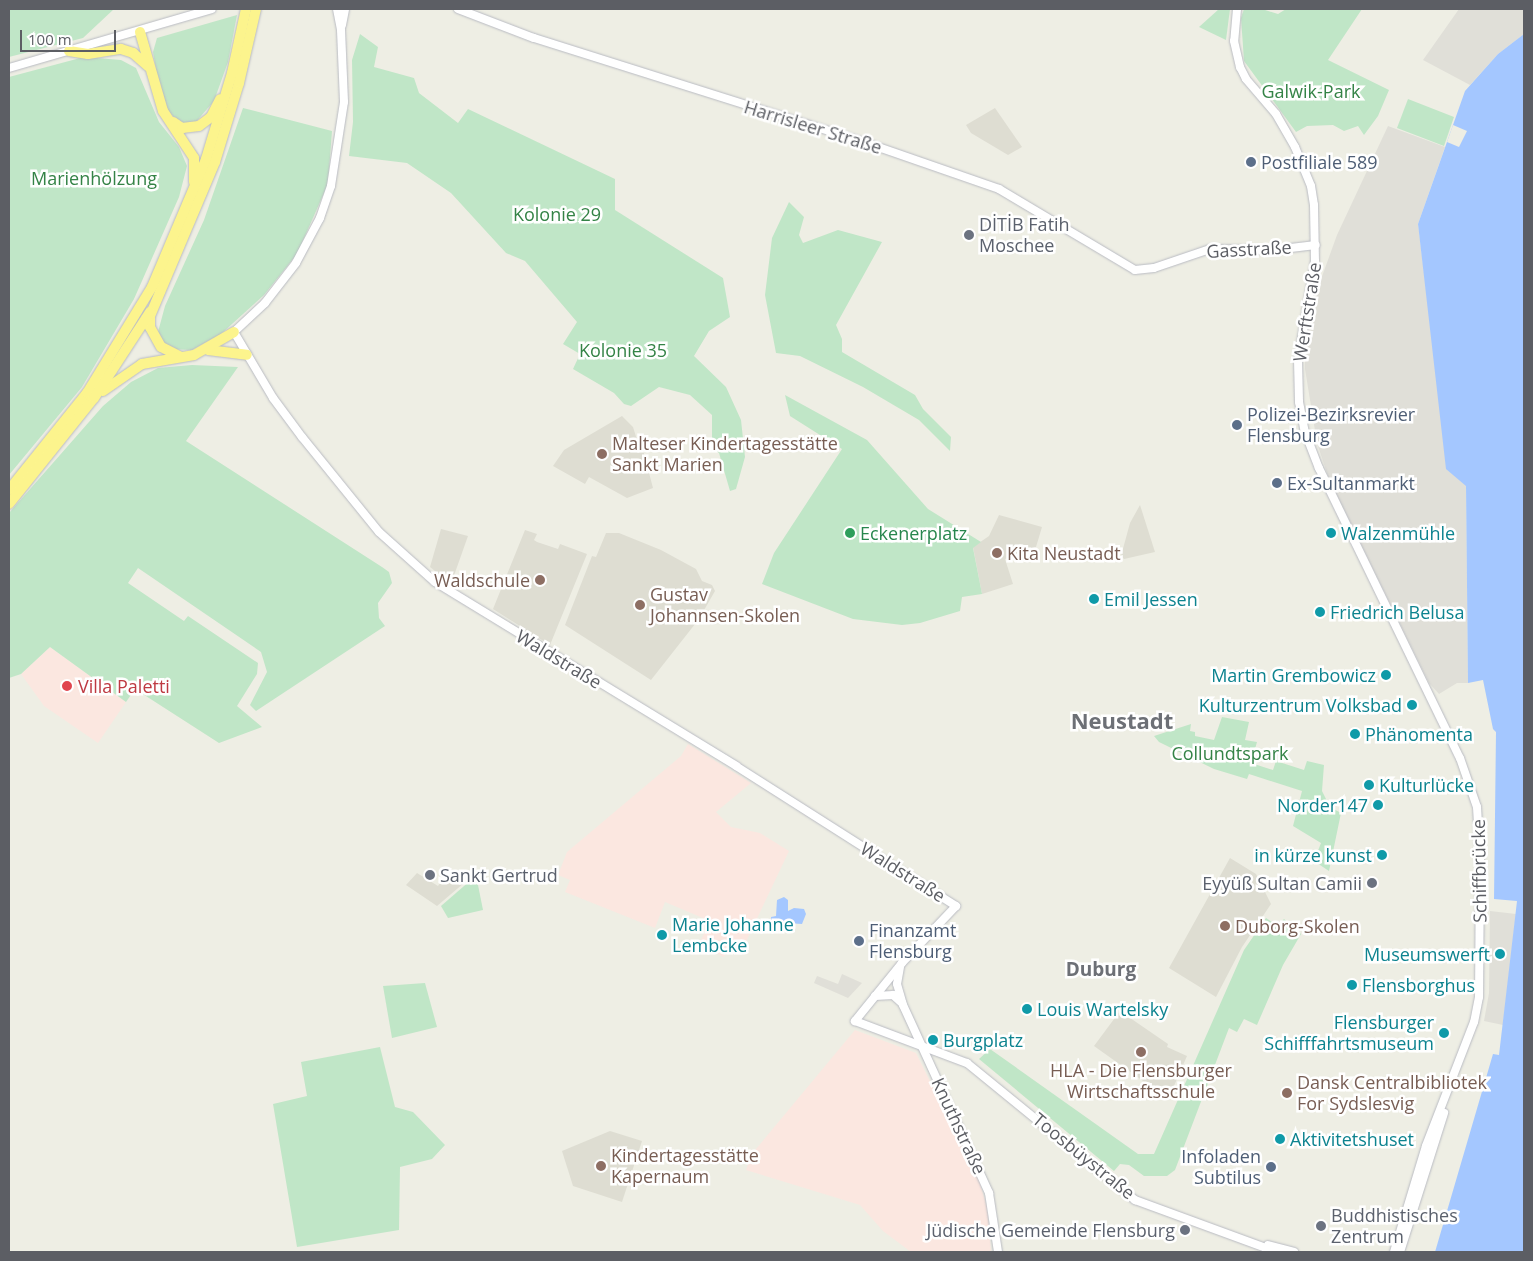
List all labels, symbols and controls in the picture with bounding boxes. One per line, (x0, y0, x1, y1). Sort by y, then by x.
scale bar (22, 20, 119, 52)
text: 100 m (28, 29, 72, 49)
park label: Galwik-Park (1261, 80, 1361, 102)
street label: Harrisleer Straße (742, 96, 884, 158)
place label: Postfiliale 589 (1261, 151, 1378, 173)
marker: Postfiliale 589 (1245, 156, 1257, 168)
park label: Marienhölzung (31, 167, 157, 189)
park label: Kolonie 29 (513, 203, 601, 225)
place label: DİTİB Fatih Moschee (979, 214, 1070, 256)
marker: DİTİB Fatih Moschee (963, 229, 975, 241)
street label: Gasstraße (1206, 236, 1292, 262)
street label: Werftstraße (1288, 261, 1326, 363)
park label: Kolonie 35 (579, 339, 667, 361)
place label: Polizei-Bezirksrevier Flensburg (1247, 404, 1415, 446)
marker: Polizei-Bezirksrevier Flensburg (1231, 419, 1243, 431)
place label: Malteser Kindertagesstätte Sankt Marien (612, 433, 838, 476)
marker: Malteser Kindertagesstätte Sankt Marien (596, 448, 608, 460)
place label: Ex-Sultanmarkt (1287, 472, 1415, 494)
marker: Ex-Sultanmarkt (1271, 477, 1283, 489)
place label: Eckenerplatz (860, 522, 967, 544)
place label: Walzenmühle (1341, 522, 1455, 544)
marker: Eckenerplatz (844, 527, 856, 539)
marker: Walzenmühle (1325, 527, 1337, 539)
place label: Kita Neustadt (1007, 542, 1121, 564)
marker: Kita Neustadt (991, 547, 1003, 559)
place label: Waldschule (434, 569, 530, 591)
marker: Waldschule (534, 574, 546, 586)
place label: Gustav Johannsen-Skolen (650, 584, 800, 626)
place label: Emil Jessen (1104, 588, 1198, 610)
marker: Emil Jessen (1088, 593, 1100, 605)
marker: Gustav Johannsen-Skolen (634, 599, 646, 611)
place label: Friedrich Belusa (1330, 601, 1464, 623)
marker: Friedrich Belusa (1314, 606, 1326, 618)
street label: Waldstraße (512, 625, 606, 693)
place label: Martin Grembowicz (1211, 664, 1376, 686)
marker: Martin Grembowicz (1380, 669, 1392, 681)
place label: Villa Paletti (78, 675, 170, 697)
marker: Villa Paletti (60, 679, 74, 693)
place label: Kulturzentrum Volksbad (1199, 694, 1402, 716)
marker: Kulturzentrum Volksbad (1406, 699, 1418, 711)
district label: Neustadt (1071, 708, 1173, 734)
place label: Phänomenta (1365, 723, 1473, 745)
marker: Phänomenta (1349, 728, 1361, 740)
park label: Collundtspark (1171, 742, 1289, 764)
place label: Kulturlücke (1379, 774, 1474, 796)
marker: Kulturlücke (1363, 779, 1375, 791)
place label: Norder147 (1277, 794, 1368, 816)
marker: Norder147 (1372, 799, 1384, 811)
street label: Schiffbrücke (1467, 819, 1491, 923)
street label: Waldstraße (857, 837, 949, 907)
place label: in kürze kunst (1254, 844, 1372, 866)
marker: in kürze kunst (1376, 849, 1388, 861)
place label: Sankt Gertrud (440, 864, 558, 886)
marker: Sankt Gertrud (424, 869, 436, 881)
place label: Eyyüß Sultan Camii (1202, 872, 1362, 894)
marker: Eyyüß Sultan Camii (1366, 877, 1378, 889)
place label: Marie Johanne Lembcke (672, 914, 794, 956)
place label: Duborg-Skolen (1235, 915, 1360, 937)
place label: Finanzamt Flensburg (869, 920, 956, 962)
marker: Duborg-Skolen (1219, 920, 1231, 932)
marker: Marie Johanne Lembcke (656, 929, 668, 941)
marker: Finanzamt Flensburg (853, 935, 865, 947)
place label: Museumswerft (1364, 943, 1490, 965)
marker: Museumswerft (1494, 948, 1506, 960)
district label: Duburg (1066, 959, 1136, 981)
place label: Flensborghus (1362, 974, 1475, 996)
marker: Flensborghus (1346, 979, 1358, 991)
place label: Louis Wartelsky (1037, 998, 1168, 1020)
marker: Louis Wartelsky (1021, 1003, 1033, 1015)
place label: Flensburger Schifffahrtsmuseum (1264, 1012, 1434, 1054)
marker: Flensburger Schifffahrtsmuseum (1438, 1027, 1450, 1039)
place label: Burgplatz (943, 1029, 1023, 1051)
marker: Burgplatz (927, 1034, 939, 1046)
marker: HLA - Die Flensburger Wirtschaftsschule (1135, 1046, 1147, 1058)
place label: HLA - Die Flensburger Wirtschaftsschule (1050, 1060, 1232, 1102)
place label: Dansk Centralbibliotek For Sydslesvig (1297, 1072, 1487, 1114)
street label: Knuthstraße (927, 1074, 991, 1178)
marker: Dansk Centralbibliotek For Sydslesvig (1281, 1087, 1293, 1099)
street label: Toosbüystraße (1029, 1108, 1139, 1204)
place label: Aktivitetshuset (1290, 1128, 1414, 1150)
marker: Aktivitetshuset (1274, 1133, 1286, 1145)
place label: Kindertagesstätte Kapernaum (611, 1145, 759, 1188)
place label: Infoladen Subtilus (1181, 1146, 1261, 1188)
marker: Kindertagesstätte Kapernaum (595, 1160, 607, 1172)
marker: Infoladen Subtilus (1265, 1161, 1277, 1173)
place label: Buddhistisches Zentrum (1331, 1205, 1458, 1248)
place label: Jüdische Gemeinde Flensburg (926, 1219, 1175, 1241)
marker: Buddhistisches Zentrum (1315, 1220, 1327, 1232)
marker: Jüdische Gemeinde Flensburg (1179, 1224, 1191, 1236)

